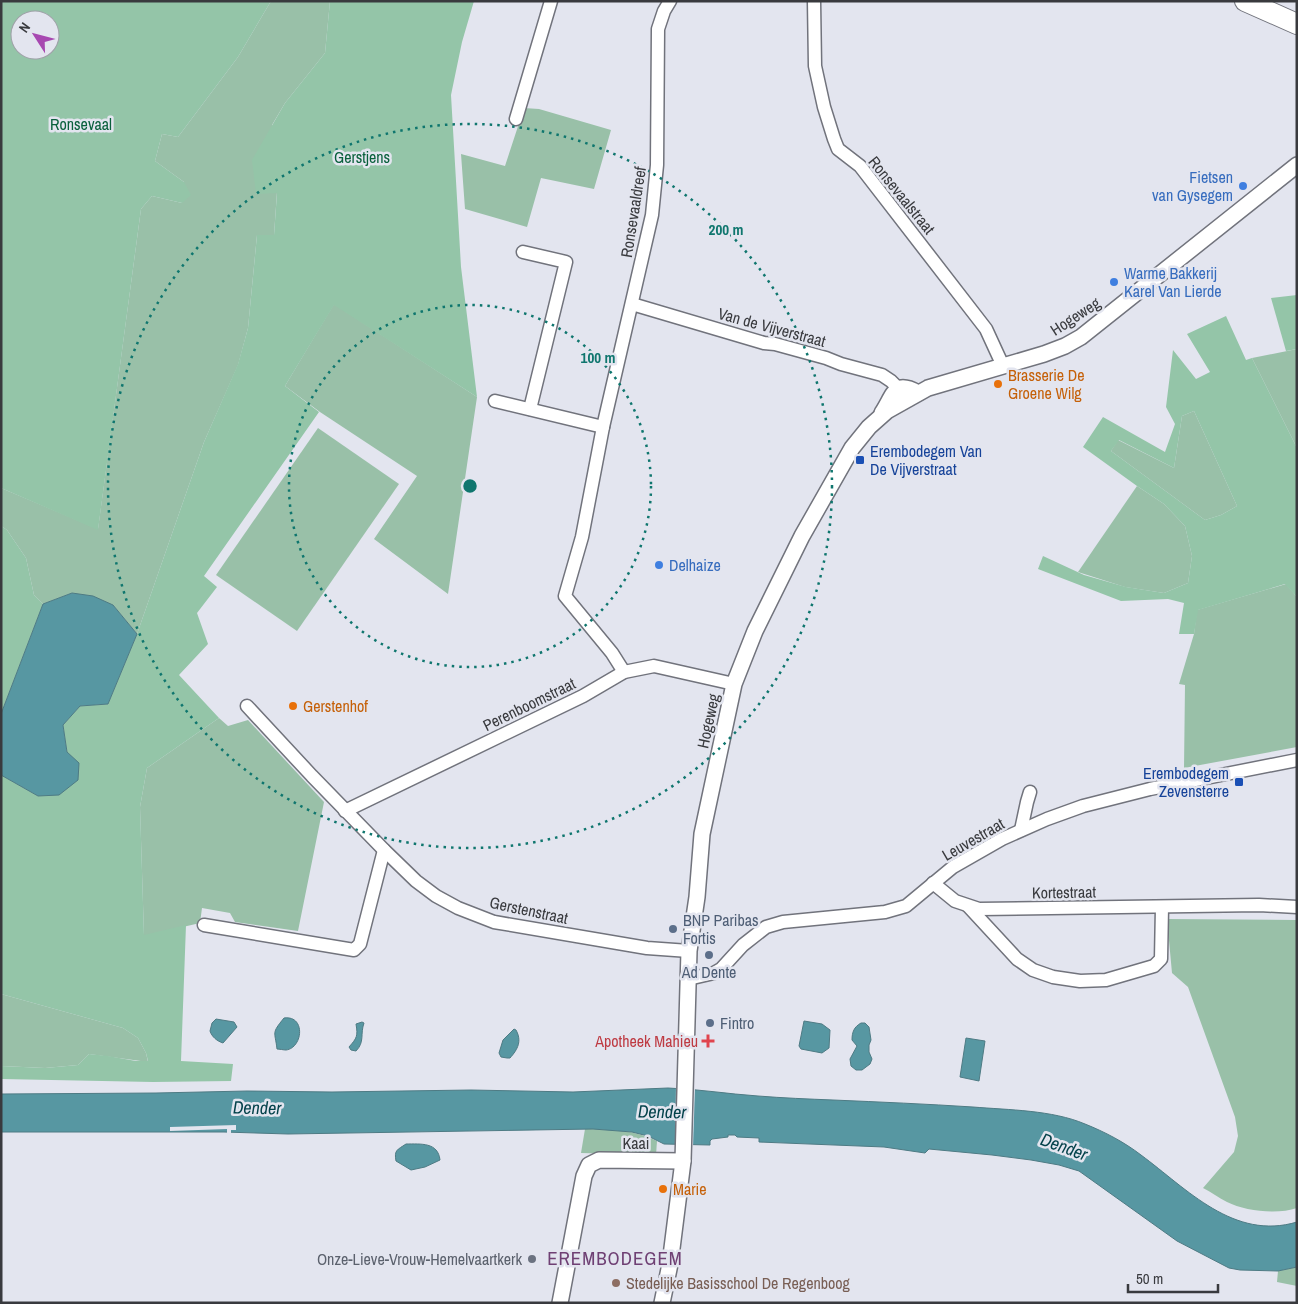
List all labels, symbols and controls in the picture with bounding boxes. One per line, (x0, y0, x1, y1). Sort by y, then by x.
north arrow (10, 10, 60, 60)
text: N (15, 19, 34, 36)
park label: Ronsevaal (50, 113, 112, 135)
park label: Gerstjens (334, 146, 390, 168)
street label: Ronsevaalstraat (864, 151, 941, 239)
street label: Ronsevaaldreef (615, 165, 651, 259)
place label: Fietsen van Gysegem (1152, 166, 1233, 206)
marker: Fietsen van Gysegem (1237, 180, 1249, 192)
text: 200 m (709, 219, 743, 240)
place label: Warme Bakkerij Karel Van Lierde (1124, 262, 1222, 302)
marker: Warme Bakkerij Karel Van Lierde (1108, 276, 1120, 288)
street label: Hogeweg (1046, 291, 1105, 340)
street label: Van de Vijverstraat (716, 302, 829, 352)
text: 100 m (581, 347, 615, 368)
place label: Brasserie De Groene Wilg (1008, 364, 1085, 404)
marker: Brasserie De Groene Wilg (992, 378, 1004, 390)
place label: Erembodegem Van De Vijverstraat (870, 440, 982, 480)
marker: Erembodegem Van De Vijverstraat (854, 454, 866, 466)
centre of rings (461, 477, 479, 495)
place label: Delhaize (669, 554, 721, 576)
marker: Delhaize (653, 559, 665, 571)
street label: Perenboomstraat (479, 672, 579, 736)
street label: Hogeweg (691, 691, 725, 750)
place label: Gerstenhof (303, 695, 368, 717)
marker: Gerstenhof (287, 700, 299, 712)
place label: Erembodegem Zevensterre (1143, 762, 1229, 802)
marker: Erembodegem Zevensterre (1233, 776, 1245, 788)
street label: Leuvestraat (938, 812, 1008, 866)
street label: Kortestraat (1032, 880, 1097, 904)
street label: Gerstenstraat (488, 891, 571, 929)
place label: BNP Paribas Fortis (683, 909, 759, 949)
marker: BNP Paribas Fortis (667, 923, 679, 935)
marker: Ad Dente (703, 949, 715, 961)
place label: Ad Dente (681, 961, 736, 983)
place label: Fintro (720, 1012, 754, 1034)
marker: Fintro (704, 1017, 716, 1029)
place label: Apotheek Mahieu (594, 1030, 698, 1052)
marker: Apotheek Mahieu (702, 1035, 714, 1047)
water label: Dender (233, 1095, 283, 1120)
water label: Dender (638, 1099, 688, 1124)
water label: Dender (1037, 1127, 1092, 1167)
street label: Kaai (623, 1132, 650, 1154)
place label: Marie (673, 1178, 707, 1200)
marker: Marie (657, 1183, 669, 1195)
district label: EREMBODEGEM (547, 1245, 683, 1271)
place label: Onze-Lieve-Vrouw-Hemelvaartkerk (317, 1248, 522, 1270)
marker: Onze-Lieve-Vrouw-Hemelvaartkerk (526, 1253, 538, 1265)
scale bar (1128, 1262, 1218, 1294)
text: 50 m (1136, 1268, 1163, 1289)
place label: Stedelijke Basisschool De Regenboog (626, 1272, 851, 1294)
marker: Stedelijke Basisschool De Regenboog (610, 1277, 622, 1289)

